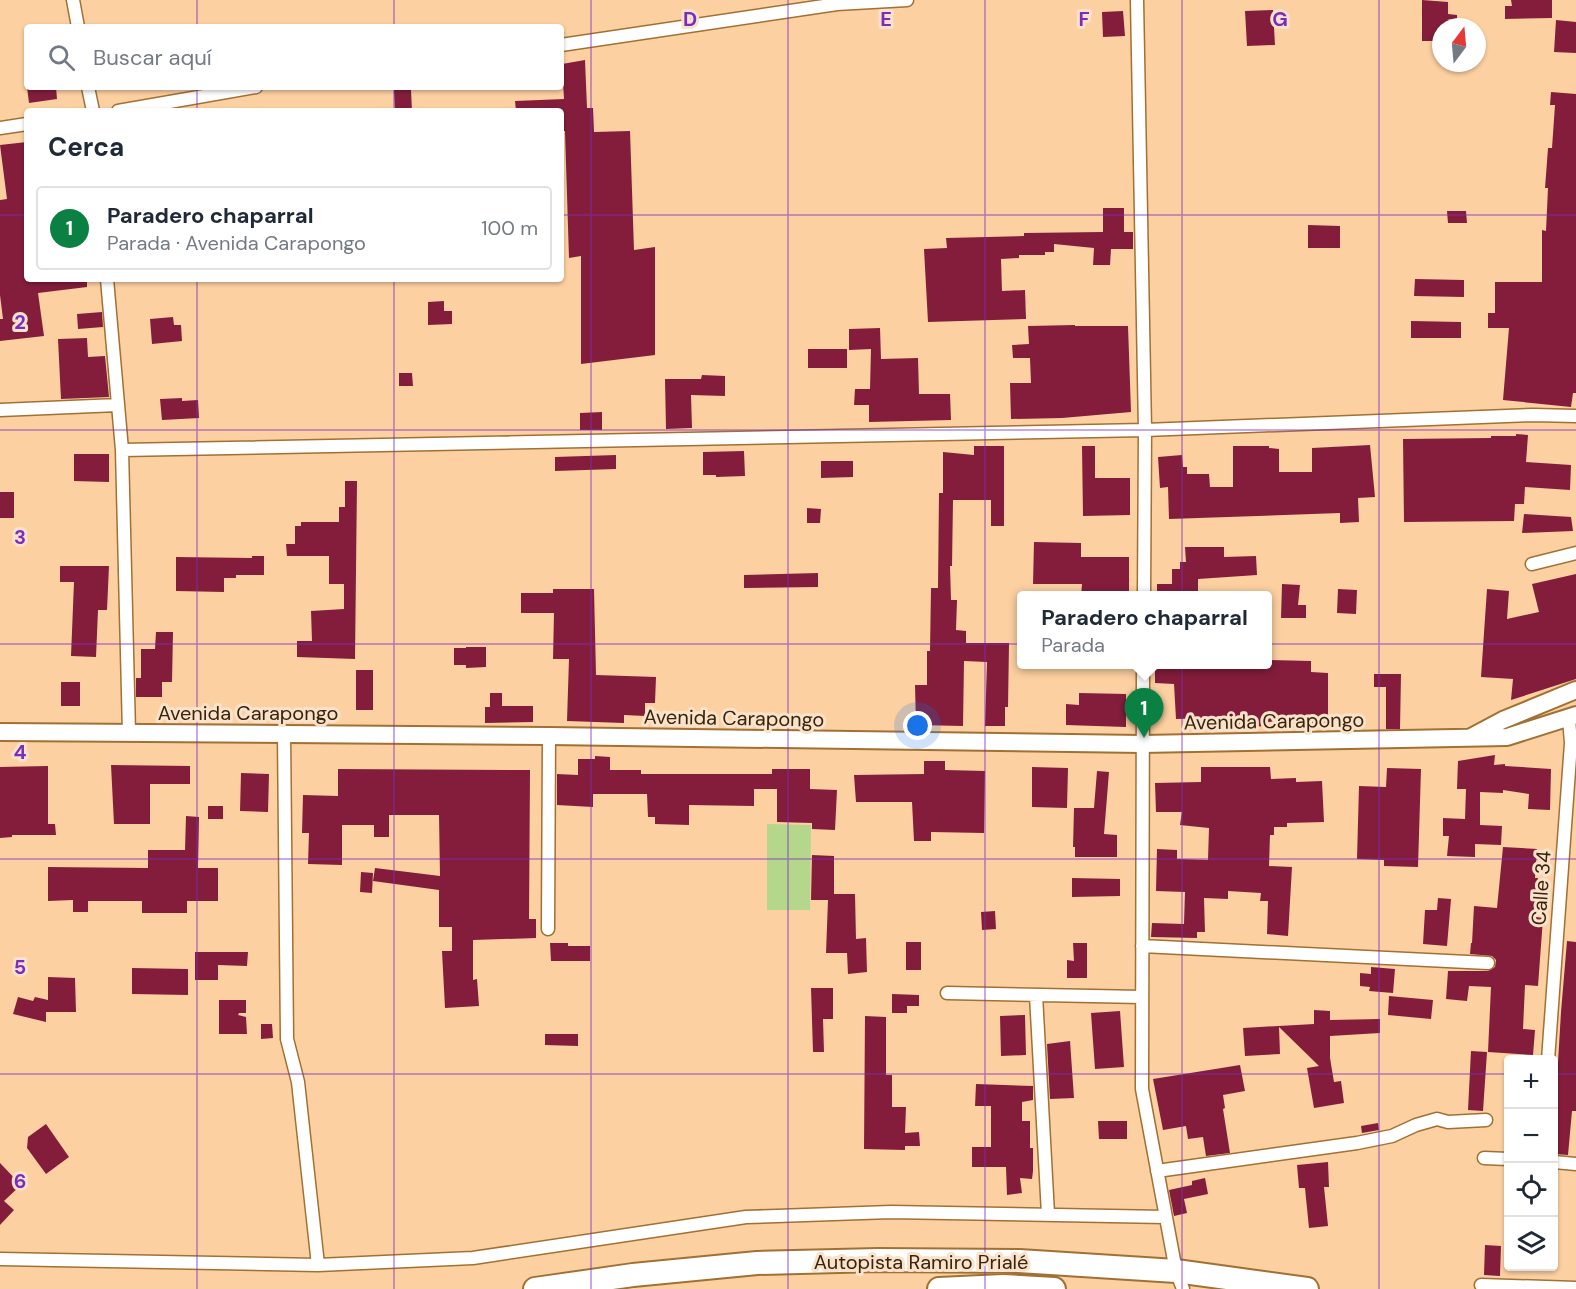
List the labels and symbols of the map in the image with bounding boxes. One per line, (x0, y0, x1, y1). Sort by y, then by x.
text: D (683, 6, 697, 32)
text: E (880, 6, 892, 32)
text: F (1078, 6, 1090, 32)
text: G (1272, 6, 1288, 32)
north arrow (1432, 18, 1486, 72)
text: 2 (14, 309, 26, 335)
text: 3 (14, 524, 26, 550)
pin: 1 (1124, 688, 1164, 738)
street label: Avenida Carapongo (158, 700, 338, 726)
street label: Avenida Carapongo (643, 703, 825, 733)
street label: Avenida Carapongo (1183, 706, 1365, 736)
your location (903, 711, 932, 740)
text: 4 (14, 739, 27, 765)
street label: Calle 34 (1525, 850, 1557, 926)
text: 5 (14, 954, 26, 980)
text: 6 (14, 1168, 26, 1194)
street label: Autopista Ramiro Prialé (814, 1249, 1028, 1275)

